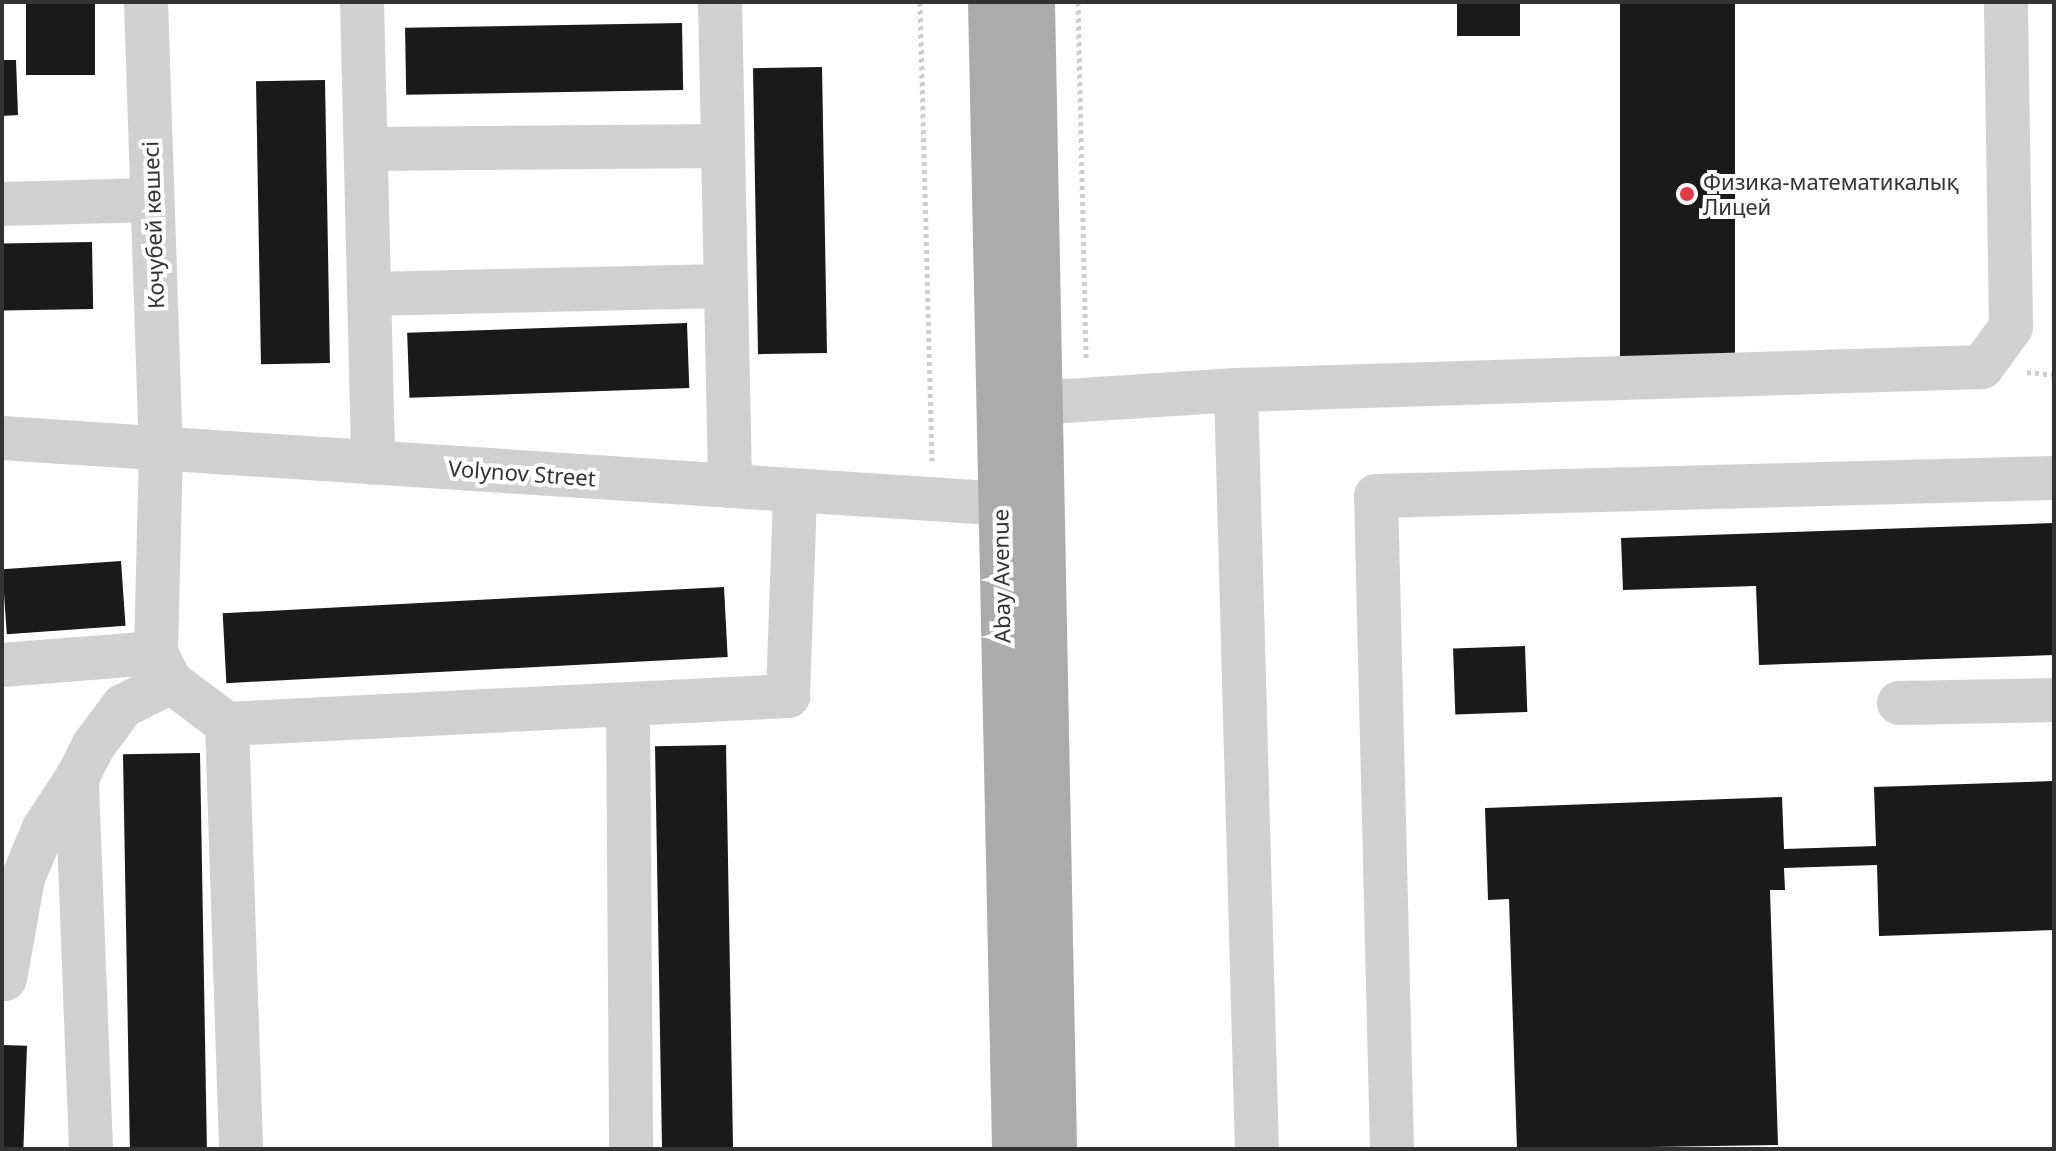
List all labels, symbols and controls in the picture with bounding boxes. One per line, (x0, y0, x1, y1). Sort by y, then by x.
street label: Кочубей көшесі (137, 141, 169, 309)
place label: Физика-математикалық Лицей (1703, 168, 1959, 220)
marker: Физика-математикалық Лицей (1678, 185, 1696, 203)
street label: Volynov Street (447, 455, 597, 491)
street label: Abay Avenue (987, 509, 1015, 643)

